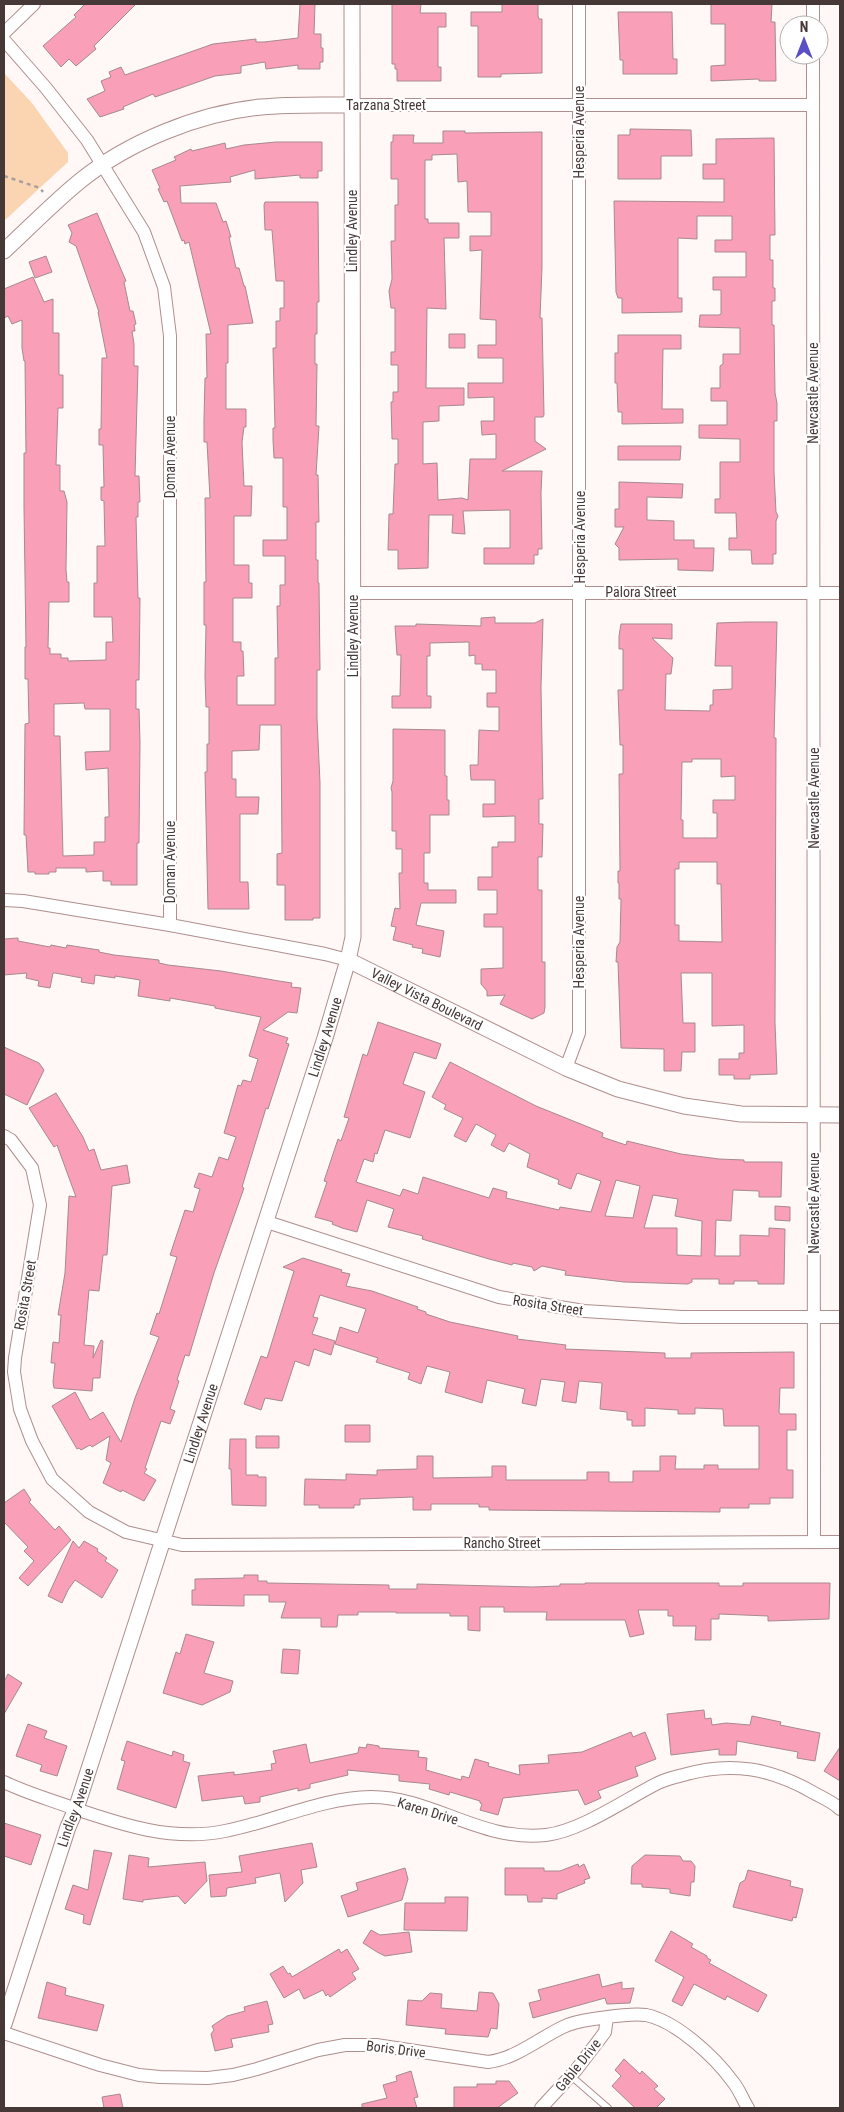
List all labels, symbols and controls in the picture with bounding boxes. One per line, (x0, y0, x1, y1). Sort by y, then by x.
north arrow (779, 15, 829, 65)
text: N (800, 19, 808, 35)
street label: Hesperia Avenue (571, 85, 587, 178)
street label: Tarzana Street (346, 97, 426, 113)
street label: Lindley Avenue (344, 189, 360, 272)
street label: Newcastle Avenue (805, 342, 821, 444)
street label: Doman Avenue (162, 415, 178, 498)
street label: Hesperia Avenue (572, 490, 588, 583)
street label: Palora Street (605, 584, 677, 600)
street label: Lindley Avenue (345, 594, 361, 677)
street label: Newcastle Avenue (806, 747, 822, 849)
street label: Doman Avenue (162, 820, 178, 903)
street label: Hesperia Avenue (571, 895, 587, 988)
street label: Valley Vista Boulevard (368, 965, 485, 1033)
street label: Lindley Avenue (305, 995, 345, 1079)
street label: Newcastle Avenue (806, 1152, 822, 1254)
street label: Rosita Street (11, 1259, 39, 1331)
street label: Rosita Street (512, 1292, 584, 1318)
street label: Lindley Avenue (180, 1381, 221, 1465)
street label: Rancho Street (463, 1535, 541, 1551)
street label: Lindley Avenue (54, 1766, 97, 1849)
street label: Karen Drive (396, 1794, 461, 1828)
street label: Gable Drive (552, 2035, 604, 2094)
street label: Boris Drive (365, 2037, 427, 2061)

